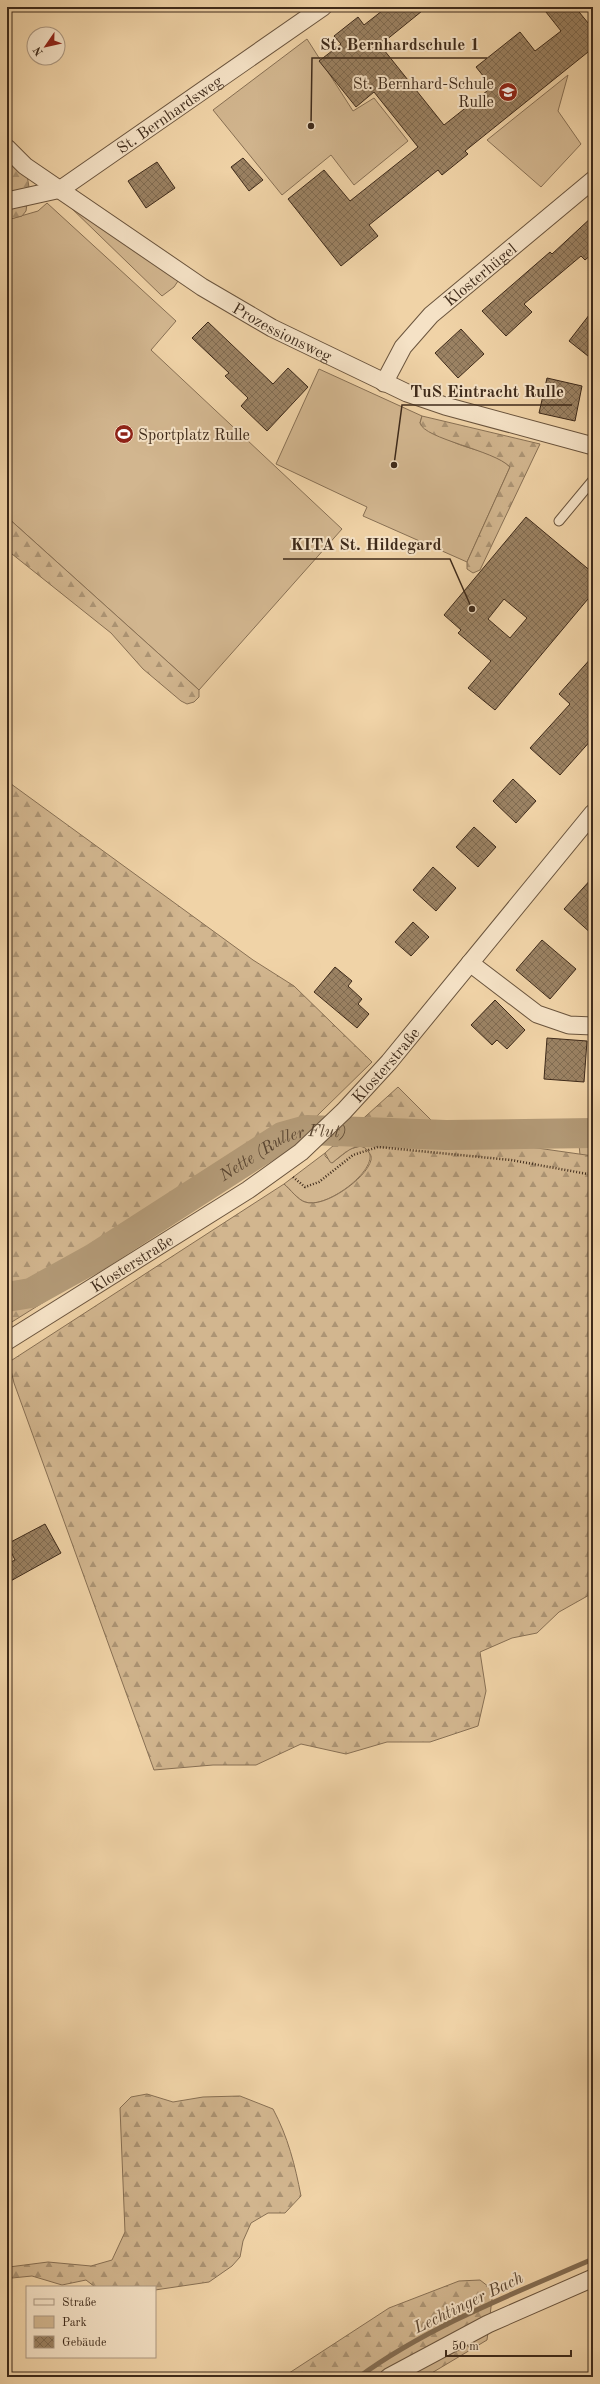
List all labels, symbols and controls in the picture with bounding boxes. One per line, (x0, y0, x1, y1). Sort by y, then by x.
north arrow (26, 26, 66, 66)
callout: St. Bernhardschule 1 (312, 29, 487, 58)
text: St. Bernhardschule 1 (320, 37, 480, 54)
text: N (32, 44, 46, 57)
street label: St. Bernhardsweg (115, 73, 226, 158)
place label: St. Bernhard-Schule Rulle (353, 77, 494, 111)
school or university icon: St. Bernhard-Schule Rulle (497, 81, 519, 103)
street label: Klosterhügel (442, 241, 520, 310)
street label: Prozessionsweg (229, 301, 334, 366)
callout: TuS Eintracht Rulle (402, 376, 572, 405)
text: TuS Eintracht Rulle (410, 384, 564, 401)
sports icon: Sportplatz Rulle (113, 423, 135, 445)
place label: Sportplatz Rulle (138, 428, 250, 444)
callout: KITA St. Hildegard (283, 530, 450, 559)
text: KITA St. Hildegard (290, 537, 442, 554)
street label: Klosterstraße (350, 1025, 424, 1107)
water label: Nette (Ruller Flut) (216, 1123, 346, 1186)
street label: Klosterstraße (89, 1233, 177, 1296)
water label: Lechtinger Bach (410, 2269, 526, 2338)
legend (26, 2286, 156, 2358)
text: Straße (62, 2297, 97, 2309)
text: Park (62, 2317, 87, 2329)
scale bar (446, 2332, 571, 2358)
text: Gebäude (62, 2337, 107, 2349)
text: 50 m (452, 2340, 479, 2353)

